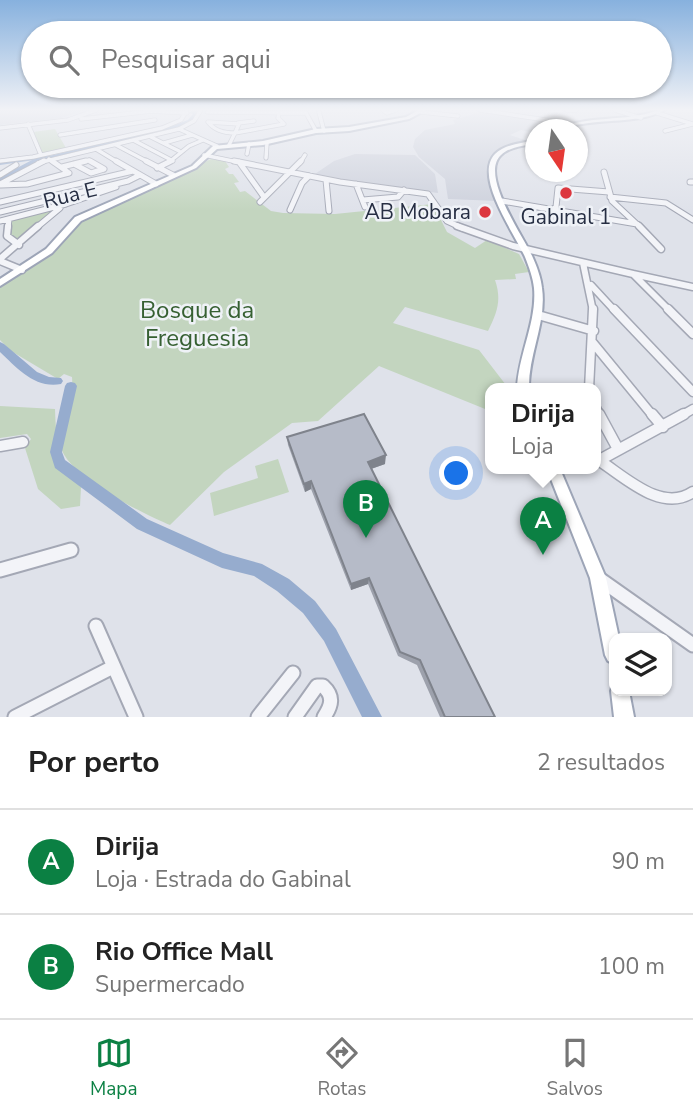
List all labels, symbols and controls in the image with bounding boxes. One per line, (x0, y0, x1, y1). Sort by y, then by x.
search box (21, 21, 672, 98)
icon: search (45, 41, 83, 79)
text: Pesquisar aqui (101, 42, 271, 77)
north arrow (525, 119, 588, 182)
street label: Rua E (40, 175, 100, 215)
marker: Gabinal 1 (558, 185, 574, 201)
place label: AB Mobara (365, 198, 471, 226)
place label: Gabinal 1 (521, 203, 611, 231)
marker: AB Mobara (477, 204, 493, 220)
park label: Bosque da Freguesia (140, 294, 254, 354)
popup (485, 383, 601, 474)
text: Dirija (511, 396, 575, 431)
text: Loja (511, 431, 554, 462)
your location (439, 456, 473, 490)
pin: B (343, 480, 389, 538)
pin: A (520, 497, 566, 555)
map controls (609, 633, 672, 696)
button: layers (609, 633, 672, 696)
text: Por perto (28, 742, 159, 783)
text: 2 resultados (537, 747, 665, 778)
text: Dirija (95, 829, 159, 864)
text: A (42, 846, 60, 877)
text: 90 m (612, 846, 665, 877)
text: Loja · Estrada do Gabinal (95, 864, 351, 895)
text: Rio Office Mall (95, 934, 273, 969)
text: B (43, 951, 59, 982)
text: 100 m (598, 951, 665, 982)
text: Supermercado (95, 969, 245, 1000)
tab: Mapa (90, 1034, 138, 1102)
tab: Rotas (318, 1034, 366, 1102)
tab: Salvos (546, 1034, 603, 1102)

